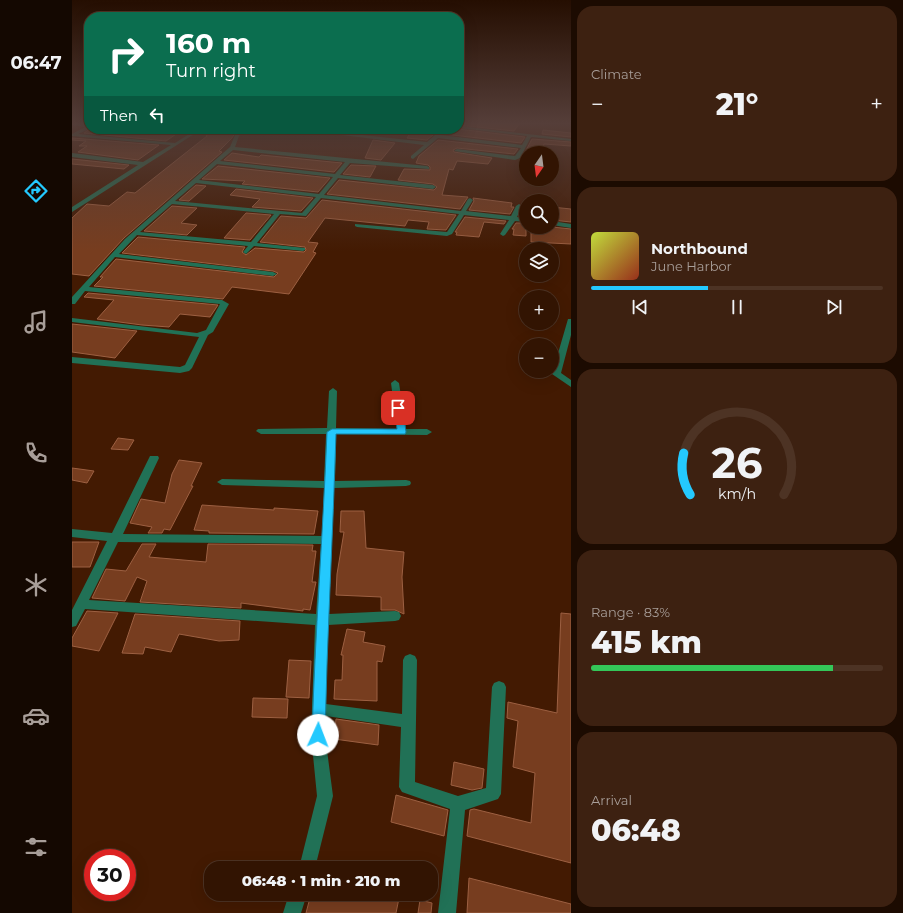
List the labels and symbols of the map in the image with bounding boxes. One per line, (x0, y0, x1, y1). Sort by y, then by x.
north arrow (519, 146, 559, 186)
pin (381, 391, 415, 425)
position arrow (297, 714, 339, 756)
speed limit sign: 30 (84, 849, 136, 901)

